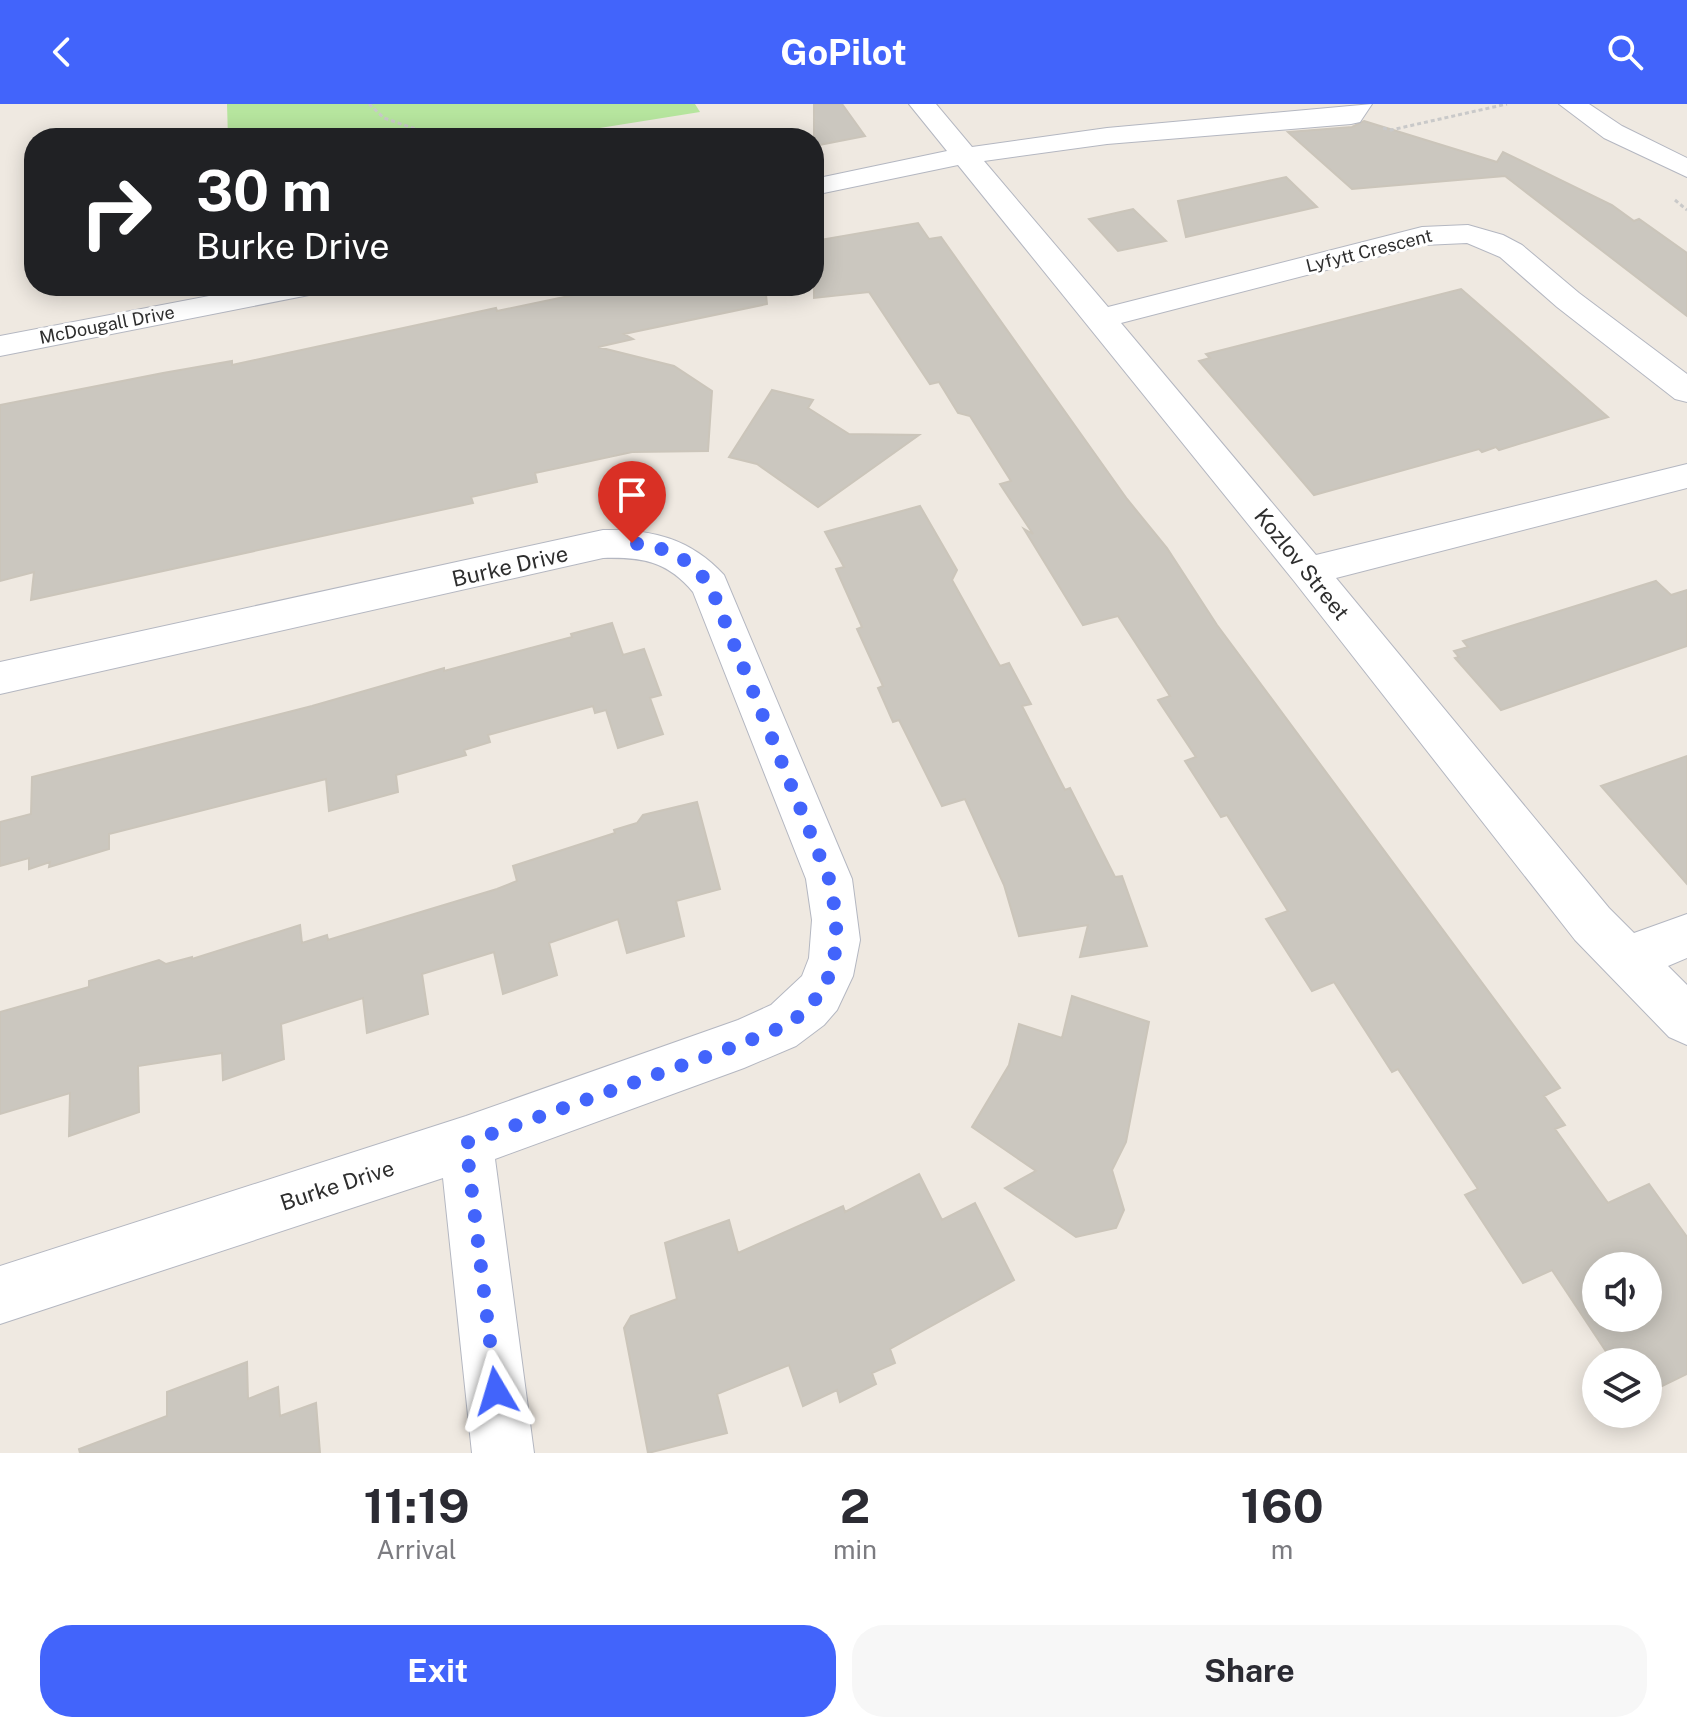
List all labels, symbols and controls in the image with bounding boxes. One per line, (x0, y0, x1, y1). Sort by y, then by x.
icon: back (40, 30, 84, 74)
icon: search (1603, 30, 1647, 74)
text: GoPilot (780, 31, 907, 73)
text: 30 m (196, 158, 332, 224)
icon: right (64, 160, 168, 264)
text: Burke Drive (196, 225, 390, 267)
street label: Lyfytt Crescent (1304, 225, 1434, 276)
street label: McDougall Drive (37, 301, 176, 348)
pin (598, 461, 666, 543)
icon: arrive (610, 473, 654, 517)
street label: Kozlov Street (1249, 503, 1355, 625)
street label: Burke Drive (449, 540, 571, 592)
street label: Burke Drive (277, 1154, 397, 1216)
map controls (1582, 1252, 1662, 1428)
button: sound (1582, 1252, 1662, 1332)
button: layers (1582, 1348, 1662, 1428)
position arrow (454, 1349, 538, 1433)
text: 11:19 (363, 1477, 470, 1534)
text: 2 (840, 1477, 870, 1534)
text: 160 (1241, 1477, 1324, 1534)
text: Arrival (376, 1534, 457, 1565)
text: min (833, 1534, 877, 1565)
text: m (1271, 1534, 1293, 1565)
button: Exit (40, 1625, 836, 1717)
button: Share (852, 1625, 1647, 1717)

